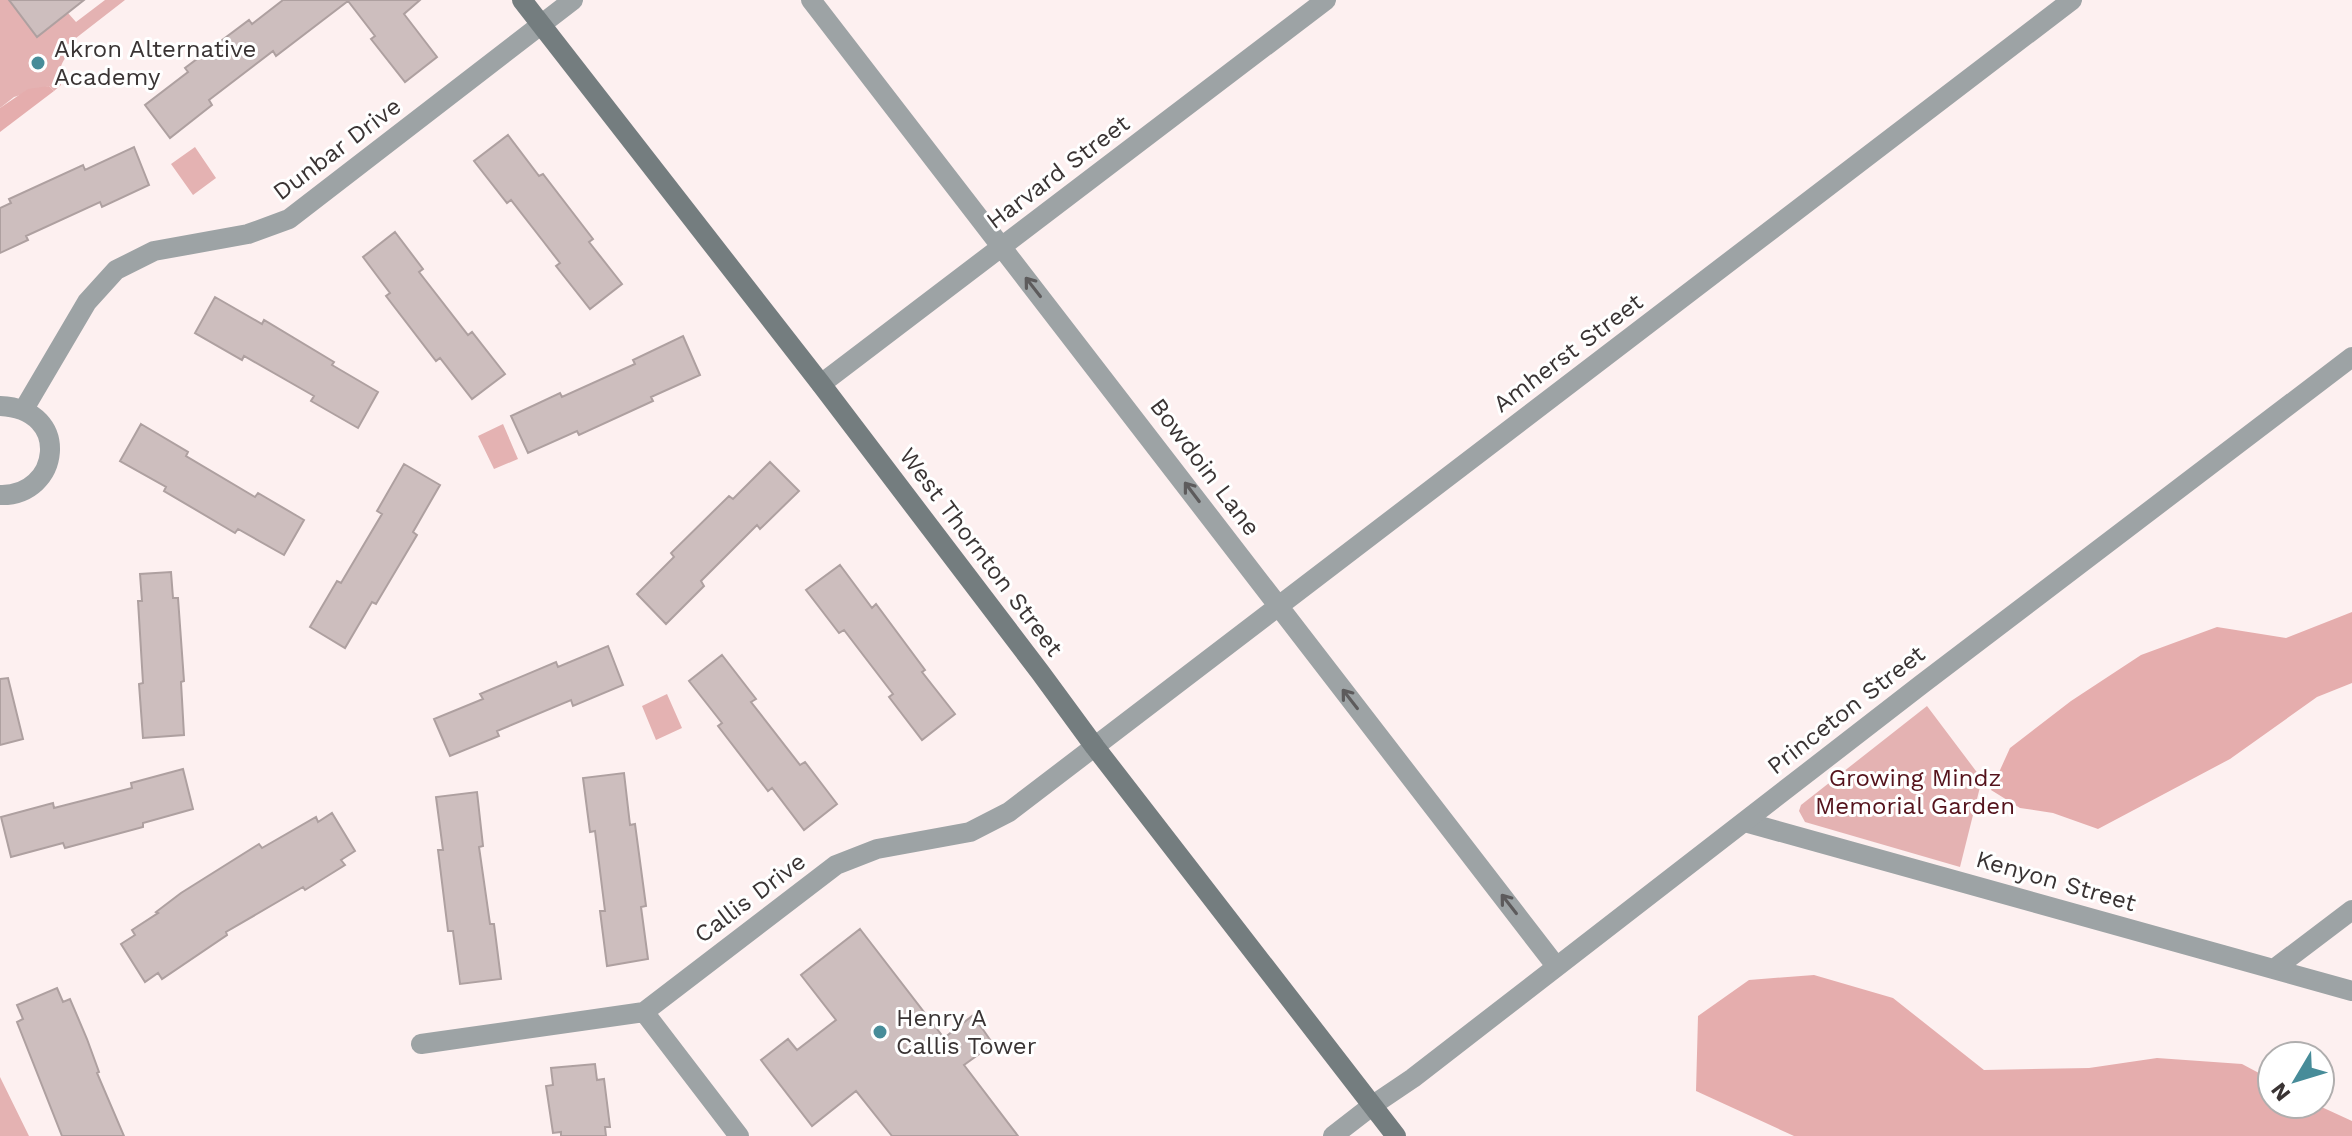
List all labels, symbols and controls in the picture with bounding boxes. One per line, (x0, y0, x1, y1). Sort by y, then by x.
place label: Akron Alternative Academy (54, 35, 256, 91)
marker: Akron Alternative Academy (29, 54, 47, 72)
street label: Dunbar Drive (268, 92, 406, 206)
street label: Harvard Street (981, 109, 1135, 235)
one-way arrow (1024, 276, 1041, 298)
street label: Amherst Street (1488, 288, 1648, 418)
street label: Bowdoin Lane (1144, 393, 1266, 541)
street label: West Thornton Street (893, 442, 1069, 662)
one-way arrow (1183, 482, 1200, 504)
street label: Princeton Street (1762, 640, 1930, 780)
one-way arrow (1342, 688, 1359, 710)
park label: Growing Mindz Memorial Garden (1815, 764, 2015, 820)
street label: Kenyon Street (1973, 845, 2139, 917)
street label: Callis Drive (689, 847, 811, 949)
one-way arrow (1500, 894, 1517, 916)
place label: Henry A Callis Tower (896, 1004, 1037, 1060)
marker: Henry A Callis Tower (871, 1023, 889, 1041)
north arrow (2256, 1040, 2336, 1120)
text: N (2266, 1078, 2296, 1106)

